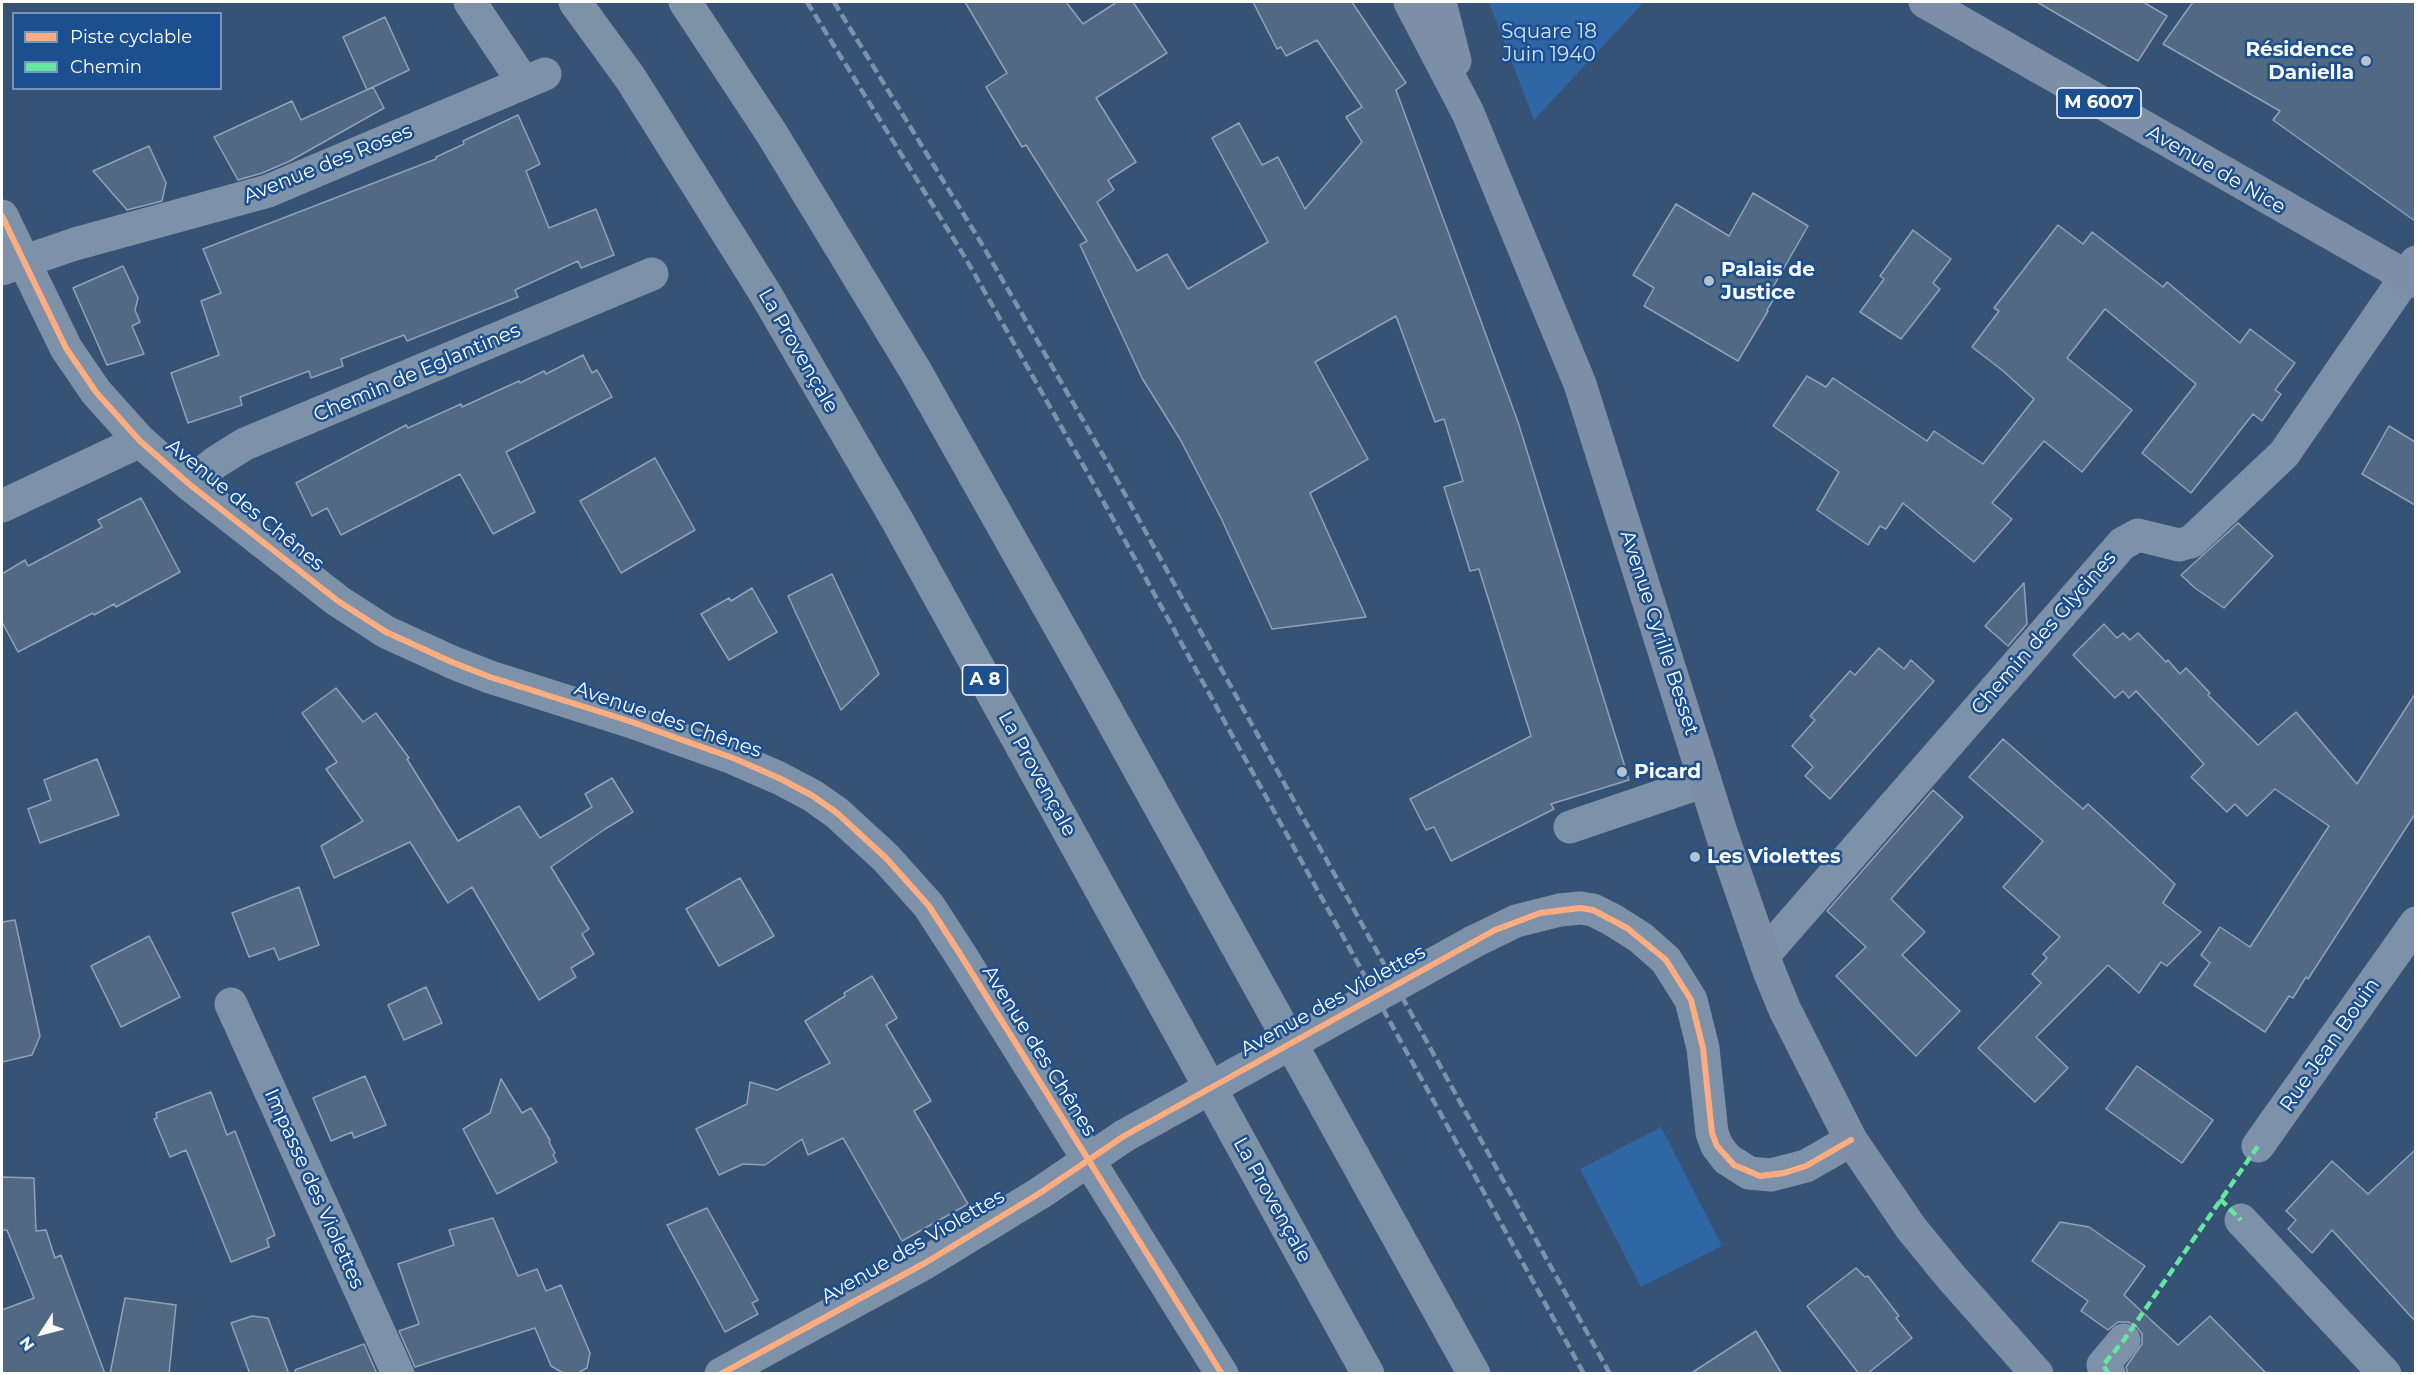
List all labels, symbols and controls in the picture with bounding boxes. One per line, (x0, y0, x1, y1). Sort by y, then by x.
legend (12, 12, 222, 90)
park label: Square 18 Juin 1940 (1501, 20, 1597, 67)
text: Piste cyclable (70, 26, 192, 48)
place label: Résidence Daniella (2245, 38, 2354, 85)
marker: Résidence Daniella (2359, 54, 2373, 68)
text: Chemin (70, 56, 142, 78)
road number: M 6007 (2057, 88, 2141, 118)
street label: Avenue des Roses (240, 119, 416, 209)
street label: Avenue de Nice (2142, 121, 2290, 219)
place label: Palais de Justice (1721, 258, 1815, 305)
marker: Palais de Justice (1702, 274, 1716, 288)
street label: La Provençale (753, 285, 843, 417)
street label: Chemin de Eglantines (310, 318, 524, 428)
street label: Avenue des Chênes (161, 434, 329, 576)
street label: Avenue Cyrille Besset (1615, 528, 1703, 738)
street label: Chemin des Glycines (1966, 546, 2122, 720)
road number: A 8 (962, 665, 1008, 695)
street label: Avenue des Chênes (571, 677, 765, 763)
street label: La Provençale (993, 707, 1081, 841)
place label: Picard (1634, 760, 1701, 784)
marker: Picard (1615, 765, 1629, 779)
place label: Les Violettes (1707, 845, 1841, 869)
marker: Les Violettes (1688, 850, 1702, 864)
street label: Avenue des Violettes (1236, 940, 1430, 1062)
street label: Avenue des Chênes (977, 961, 1101, 1141)
street label: Rue Jean Bouin (2275, 974, 2385, 1116)
street label: Impasse des Violettes (259, 1085, 369, 1293)
street label: La Provençale (1228, 1133, 1316, 1267)
street label: Avenue des Violettes (817, 1185, 1009, 1309)
north arrow (12, 1303, 72, 1363)
text: N (16, 1333, 39, 1355)

